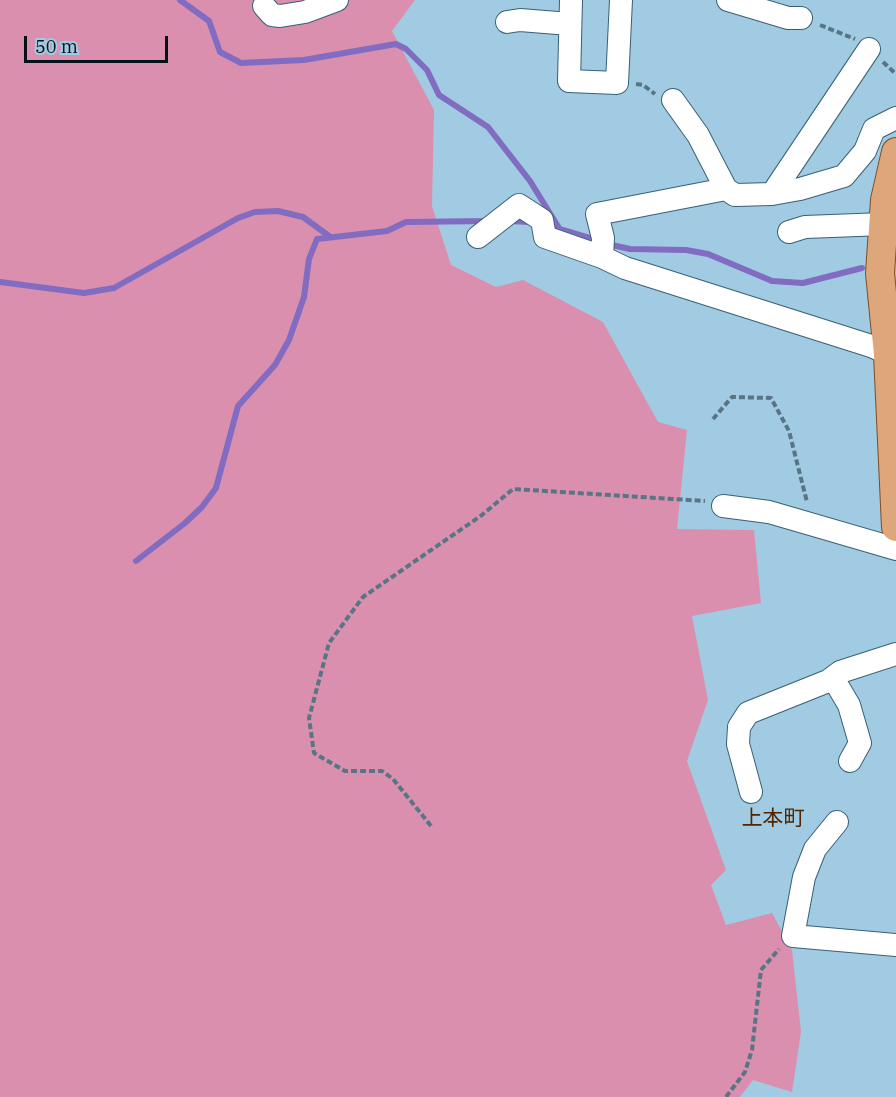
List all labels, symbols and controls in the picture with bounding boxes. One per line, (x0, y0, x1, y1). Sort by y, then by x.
scale bar (27, 24, 171, 62)
text: 50 m (35, 35, 78, 58)
district label: 上本町 (742, 806, 804, 832)

